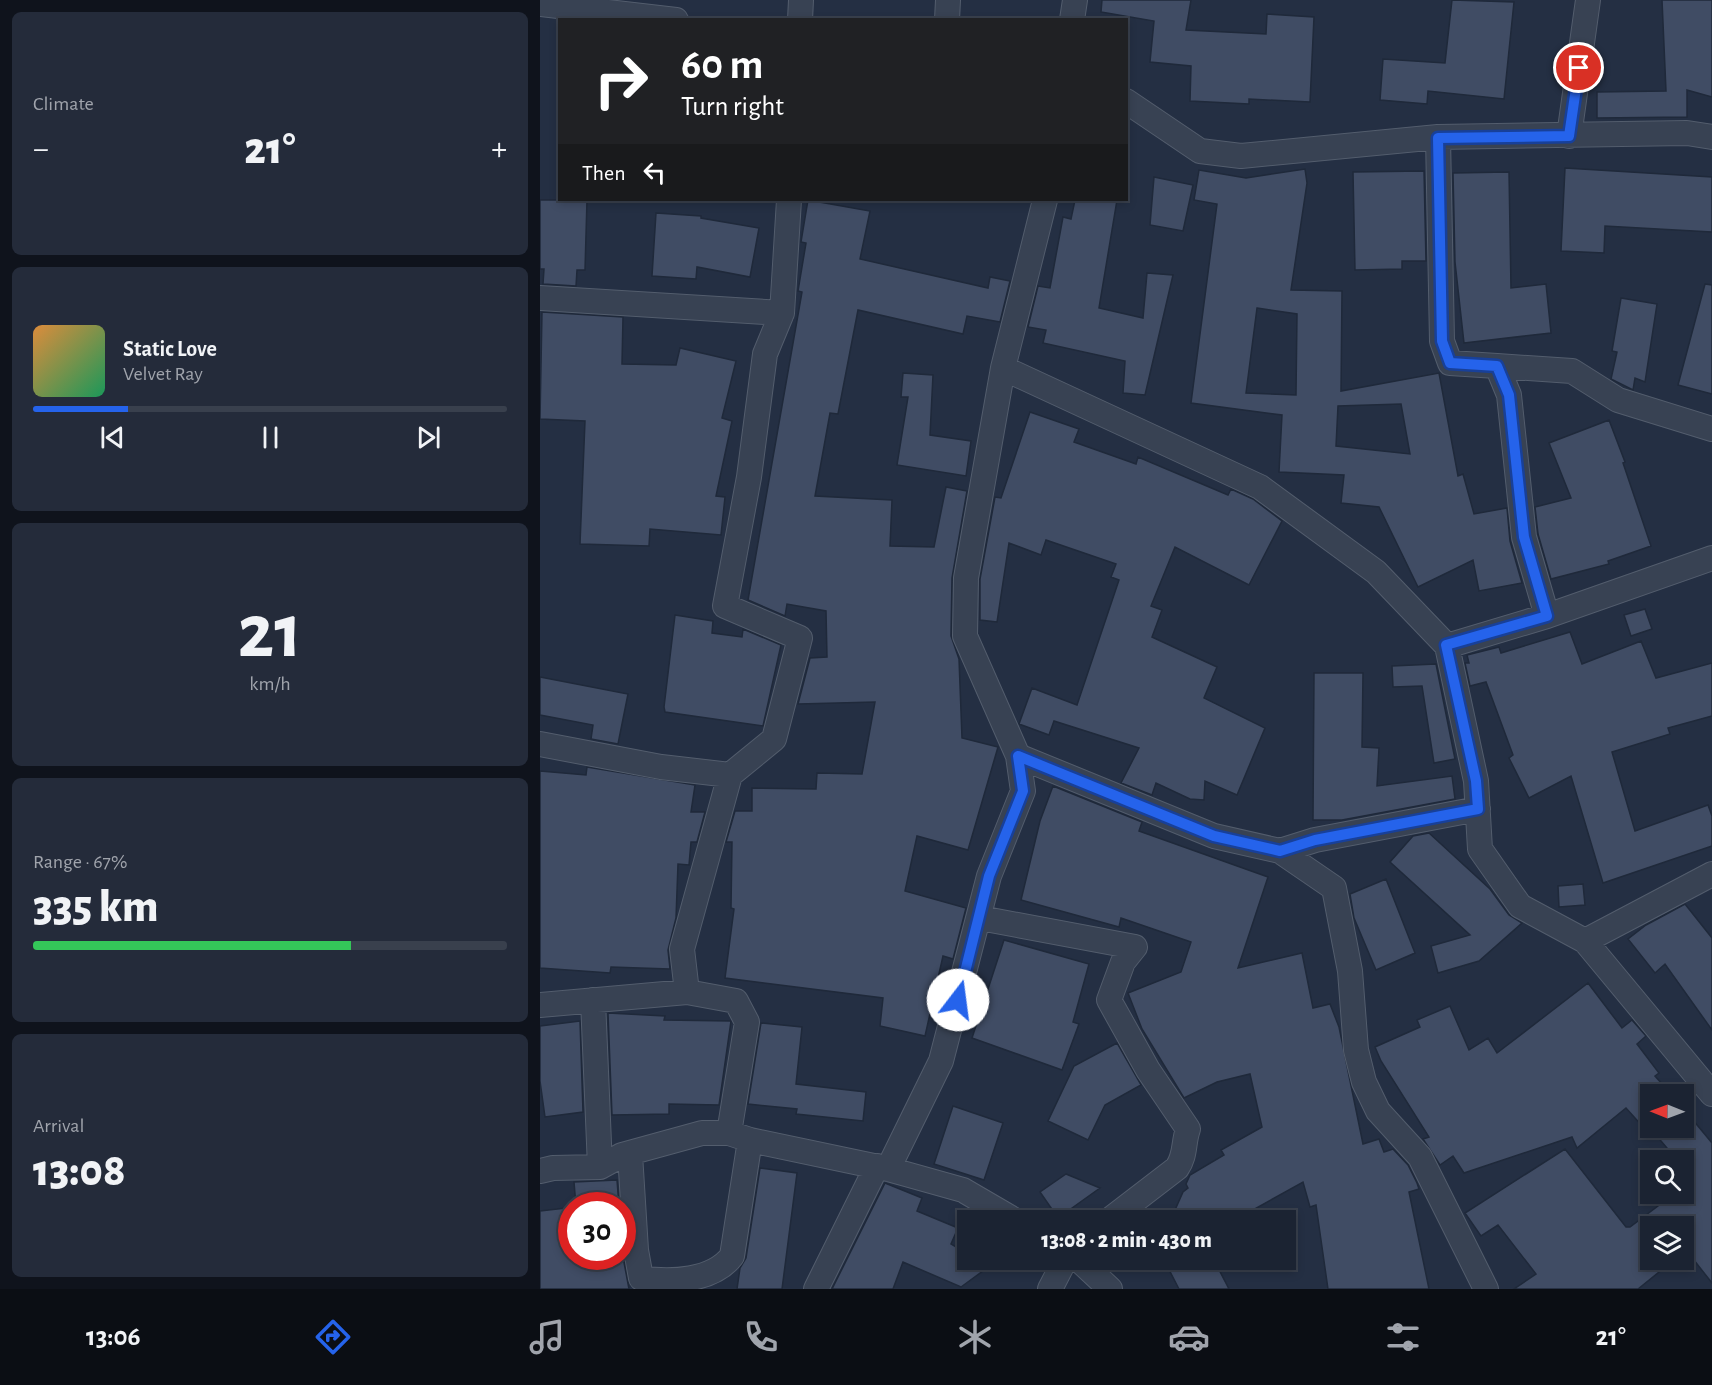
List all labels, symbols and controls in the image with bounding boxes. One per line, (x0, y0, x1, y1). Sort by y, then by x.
icon: right (582, 42, 660, 120)
pin (1553, 42, 1604, 93)
text: 60 m (681, 44, 763, 86)
icon: arrive (1562, 51, 1595, 84)
text: Turn right (681, 93, 784, 120)
text: Climate (33, 94, 94, 114)
text: 21° (244, 127, 296, 172)
text: − (33, 133, 49, 166)
text: + (491, 133, 507, 166)
icon: left (638, 156, 671, 189)
text: Then (582, 162, 626, 184)
text: Static Love (123, 338, 217, 360)
text: Velvet Ray (123, 364, 203, 384)
icon: previous (96, 421, 129, 454)
icon: pause (254, 421, 287, 454)
icon: next (412, 421, 445, 454)
text: 21 (238, 594, 302, 672)
text: km/h (249, 674, 291, 694)
text: Range · 67% (33, 852, 127, 872)
text: 335 km (33, 885, 158, 930)
position arrow (926, 968, 990, 1032)
north arrow (1640, 1084, 1694, 1138)
map controls (1640, 1084, 1694, 1270)
text: Arrival (33, 1116, 84, 1136)
text: 13:08 (33, 1149, 126, 1194)
button: search (1640, 1150, 1694, 1204)
speed limit sign: 30 (558, 1192, 636, 1270)
button: layers (1640, 1216, 1694, 1270)
text: 13:08 · 2 min · 430 m (1041, 1229, 1212, 1251)
icon: directions (312, 1316, 354, 1358)
icon: music (526, 1316, 568, 1358)
icon: phone (740, 1316, 782, 1358)
icon: climate (954, 1316, 996, 1358)
icon: car (1168, 1316, 1210, 1358)
icon: filters (1382, 1316, 1424, 1358)
text: 13:06 (86, 1323, 141, 1350)
text: 21° (1596, 1323, 1626, 1350)

